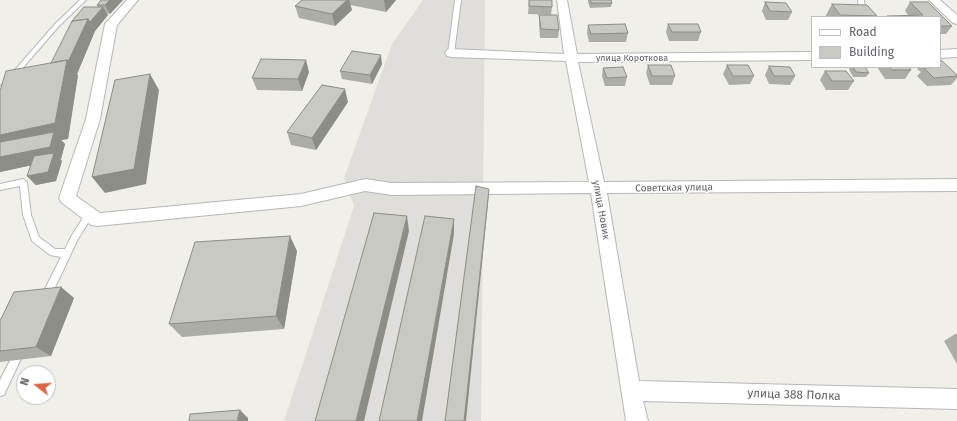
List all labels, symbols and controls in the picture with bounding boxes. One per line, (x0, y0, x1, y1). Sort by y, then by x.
legend (811, 16, 941, 68)
text: Road (849, 25, 877, 39)
text: Building (849, 45, 894, 59)
street label: улица Короткова (596, 53, 668, 63)
street label: улица Новик (590, 179, 612, 241)
street label: Советская улица (635, 181, 713, 195)
north arrow (16, 365, 56, 405)
text: N (18, 376, 32, 387)
street label: улица 388 Полка (747, 386, 841, 404)

